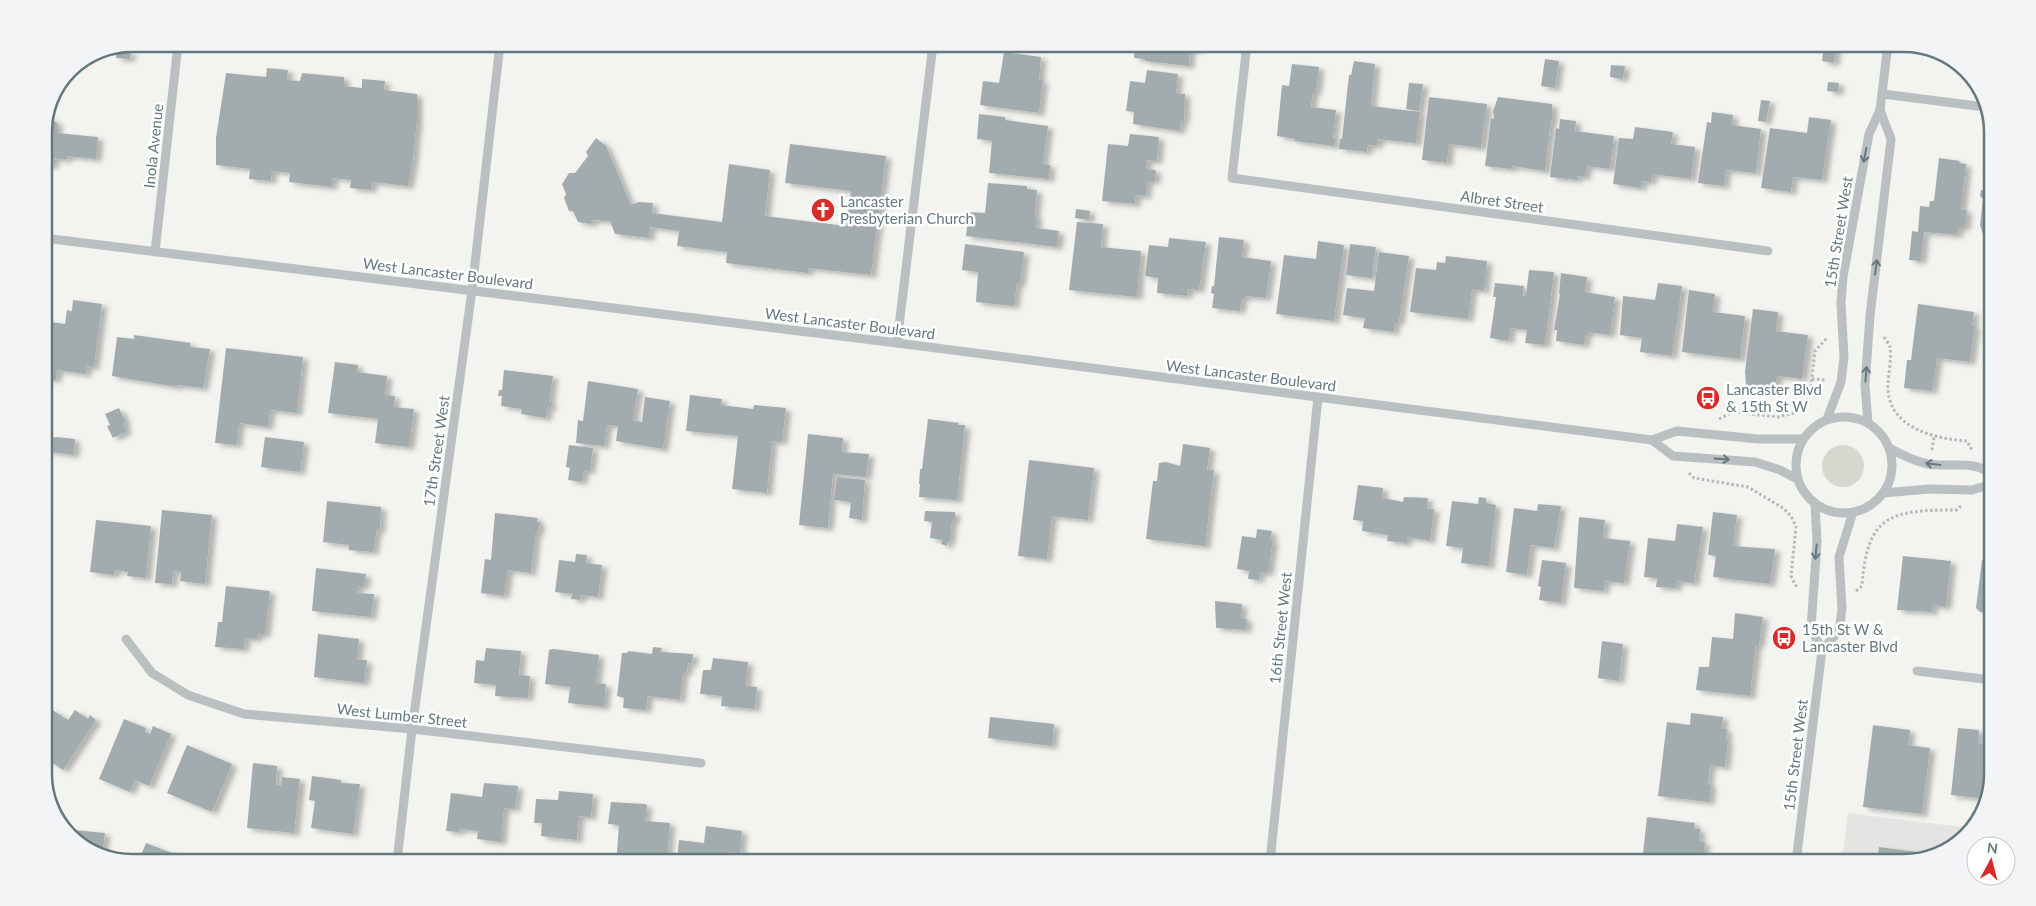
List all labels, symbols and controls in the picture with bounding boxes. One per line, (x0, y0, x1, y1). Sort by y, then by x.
street label: Inola Avenue (140, 103, 166, 189)
one-way arrow (1860, 147, 1869, 163)
street label: 15th Street West (1820, 174, 1856, 289)
street label: Albret Street (1459, 186, 1545, 216)
place label: Lancaster Presbyterian Church (840, 192, 974, 227)
church icon: Lancaster Presbyterian Church (810, 197, 836, 223)
street label: West Lancaster Boulevard (362, 254, 534, 292)
one-way arrow (1871, 260, 1881, 276)
street label: West Lancaster Boulevard (764, 304, 936, 342)
street label: West Lancaster Boulevard (1165, 356, 1337, 394)
one-way arrow (1861, 367, 1871, 383)
place label: Lancaster Blvd & 15th St W (1726, 380, 1822, 415)
bus stop icon: Lancaster Blvd & 15th St W (1695, 385, 1721, 411)
street label: 17th Street West (419, 393, 453, 508)
one-way arrow (1713, 455, 1729, 464)
one-way arrow (1925, 459, 1941, 469)
one-way arrow (1812, 544, 1821, 560)
street label: 16th Street West (1265, 570, 1295, 685)
place label: 15th St W & Lancaster Blvd (1802, 620, 1898, 655)
bus stop icon: 15th St W & Lancaster Blvd (1771, 625, 1797, 651)
street label: 15th Street West (1779, 697, 1811, 812)
street label: West Lumber Street (336, 699, 469, 731)
north arrow (1966, 836, 2016, 886)
text: N (1986, 839, 1999, 857)

